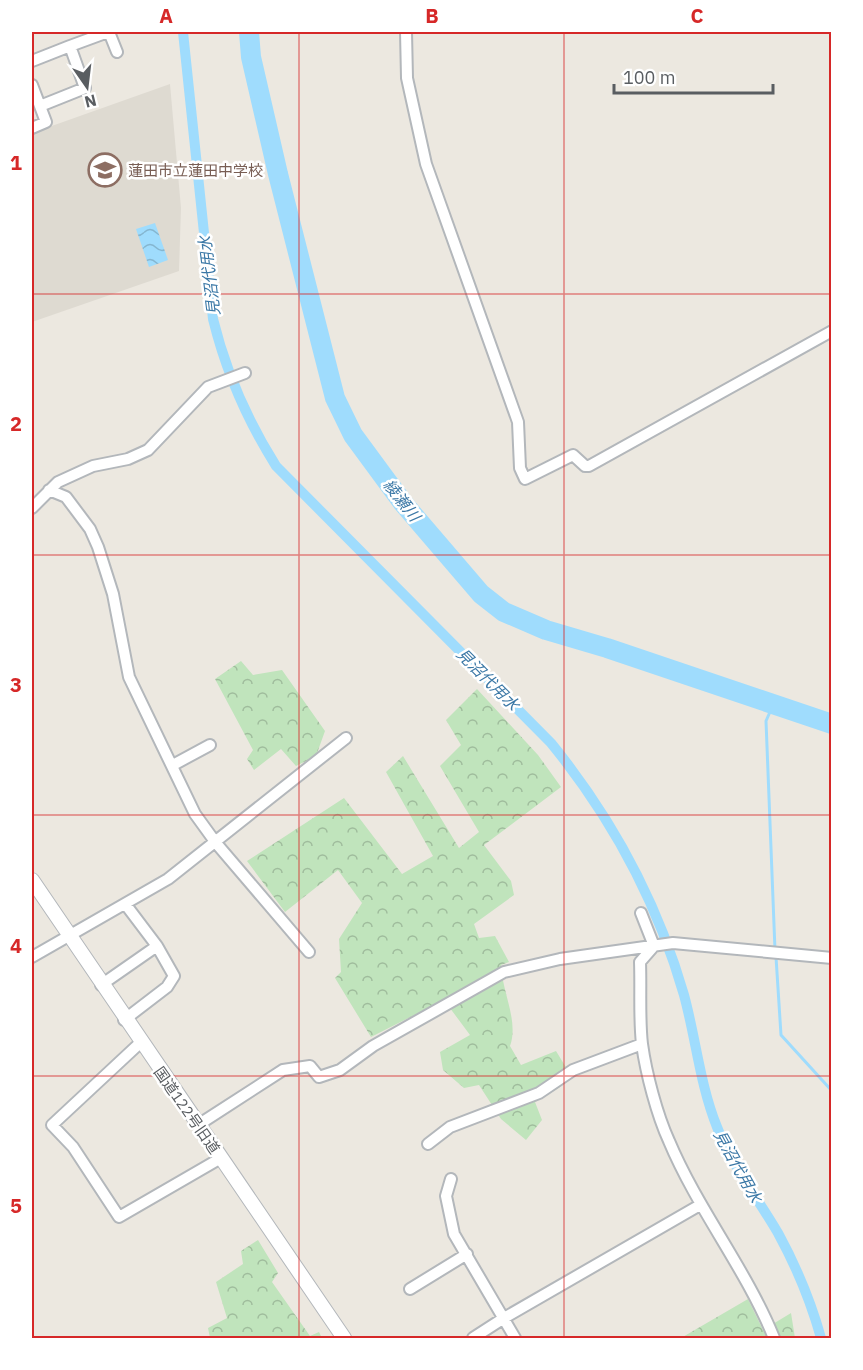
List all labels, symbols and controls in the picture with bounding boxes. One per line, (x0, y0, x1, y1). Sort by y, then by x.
text: A (159, 2, 173, 29)
text: B (425, 2, 439, 29)
text: C (690, 2, 704, 29)
north arrow (57, 57, 117, 117)
scale bar (614, 57, 773, 95)
text: 100 m (623, 66, 675, 89)
text: N (83, 90, 99, 113)
text: 1 (10, 149, 22, 176)
school or university icon: 蓮田市立蓮田中学校 (87, 152, 123, 188)
place label: 蓮田市立蓮田中学校 (128, 161, 263, 180)
water label: 見沼代用水 (194, 233, 224, 317)
text: 2 (10, 410, 22, 437)
water label: 綾瀬川 (379, 475, 426, 527)
water label: 見沼代用水 (453, 644, 525, 716)
text: 3 (10, 671, 22, 698)
text: 4 (10, 932, 22, 959)
street label: 国道122号旧道 (150, 1063, 224, 1157)
water label: 見沼代用水 (710, 1126, 767, 1208)
text: 5 (10, 1192, 22, 1219)

